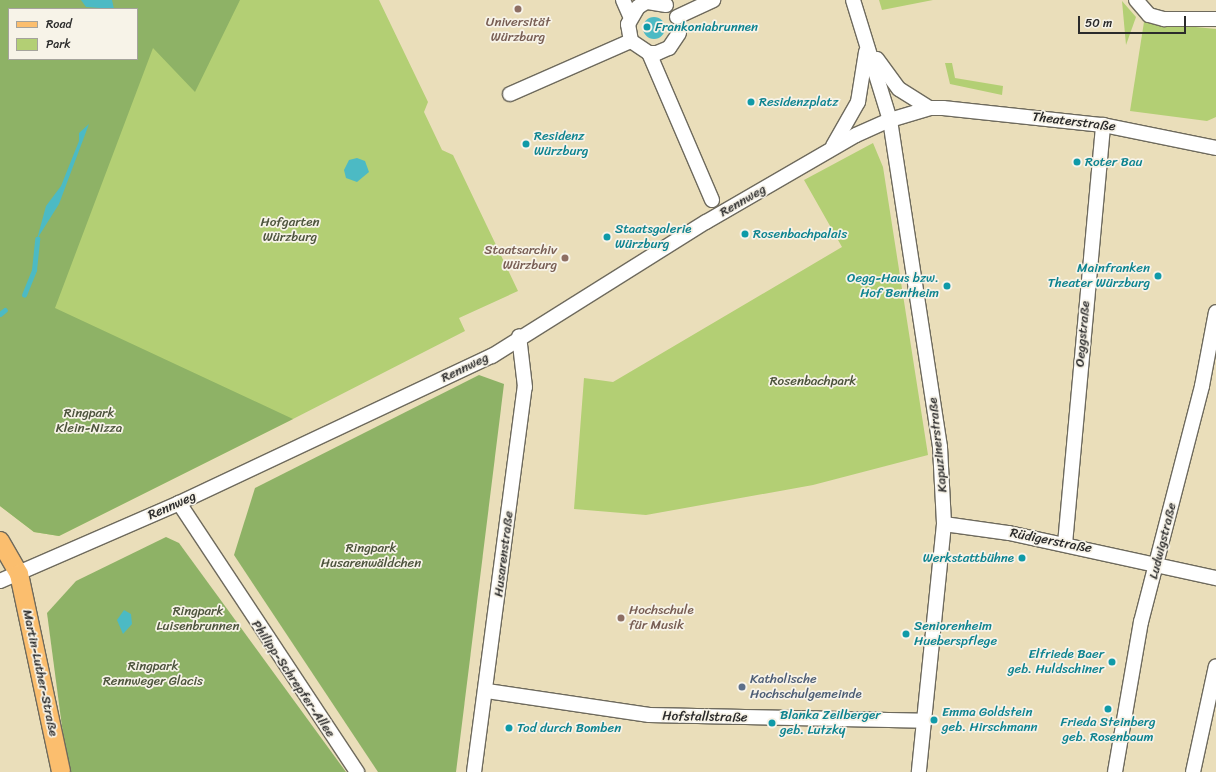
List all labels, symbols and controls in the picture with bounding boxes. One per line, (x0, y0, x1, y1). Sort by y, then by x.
marker: Universität Würzburg (513, 4, 523, 14)
legend (8, 8, 138, 60)
scale bar (1080, 8, 1188, 34)
text: 50 m (1085, 12, 1112, 34)
text: Road (46, 13, 72, 35)
place label: Universität Würzburg (486, 15, 550, 46)
place label: Frankoniabrunnen (655, 19, 758, 35)
marker: Frankoniabrunnen (642, 22, 652, 32)
text: Park (46, 33, 71, 55)
place label: Residenzplatz (759, 94, 838, 110)
marker: Residenzplatz (746, 97, 756, 107)
street label: Theaterstraße (1032, 109, 1116, 135)
place label: Residenz Würzburg (534, 129, 588, 160)
marker: Residenz Würzburg (521, 139, 531, 149)
place label: Roter Bau (1085, 154, 1142, 170)
marker: Roter Bau (1072, 157, 1082, 167)
street label: Rennweg (717, 182, 769, 220)
park label: Hofgarten Würzburg (261, 215, 319, 246)
place label: Staatsgalerie Würzburg (615, 222, 692, 253)
place label: Rosenbachpalais (753, 226, 847, 242)
marker: Rosenbachpalais (740, 229, 750, 239)
marker: Staatsgalerie Würzburg (602, 232, 612, 242)
place label: Staatsarchiv Würzburg (484, 243, 557, 274)
marker: Staatsarchiv Würzburg (560, 253, 570, 263)
place label: Mainfranken Theater Würzburg (1048, 261, 1150, 292)
place label: Oegg-Haus bzw. Hof Bentheim (847, 271, 939, 302)
marker: Mainfranken Theater Würzburg (1153, 271, 1163, 281)
marker: Oegg-Haus bzw. Hof Bentheim (942, 281, 952, 291)
street label: Oeggstraße (1072, 300, 1094, 368)
street label: Rennweg (439, 350, 491, 386)
park label: Rosenbachpark (770, 373, 856, 389)
street label: Kapuzinerstraße (925, 397, 951, 493)
park label: Ringpark Klein-Nizza (56, 406, 122, 437)
street label: Rennweg (146, 489, 198, 523)
street label: Ludwigstraße (1146, 501, 1180, 581)
street label: Husarenstraße (491, 510, 517, 598)
street label: Rüdigerstraße (1009, 525, 1093, 557)
park label: Ringpark Husarenwäldchen (321, 541, 421, 572)
place label: Werkstattbühne (923, 550, 1014, 566)
marker: Werkstattbühne (1017, 553, 1027, 563)
place label: Hochschule für Musik (629, 603, 694, 634)
park label: Ringpark Luisenbrunnen (157, 604, 239, 635)
street label: Martin-Luther-Straße (19, 608, 61, 738)
marker: Hochschule für Musik (616, 613, 626, 623)
street label: Philipp-Schrepfer-Allee (248, 617, 338, 741)
place label: Seniorenheim Hueberspflege (914, 619, 997, 650)
marker: Seniorenheim Hueberspflege (901, 629, 911, 639)
place label: Elfriede Baer geb. Huldschiner (1009, 647, 1104, 678)
marker: Elfriede Baer geb. Huldschiner (1107, 657, 1117, 667)
park label: Ringpark Rennweger Glacis (103, 659, 203, 690)
place label: Katholische Hochschulgemeinde (750, 672, 862, 703)
marker: Katholische Hochschulgemeinde (737, 682, 747, 692)
marker: Frieda Steinberg geb. Rosenbaum (1103, 704, 1113, 714)
place label: Emma Goldstein geb. Hirschmann (942, 705, 1037, 736)
street label: Hofstallstraße (662, 708, 748, 726)
place label: Blanka Zeilberger geb. Lutzky (780, 708, 880, 739)
marker: Emma Goldstein geb. Hirschmann (929, 715, 939, 725)
place label: Frieda Steinberg geb. Rosenbaum (1060, 715, 1156, 746)
marker: Blanka Zeilberger geb. Lutzky (767, 718, 777, 728)
place label: Tod durch Bomben (517, 720, 621, 736)
marker: Tod durch Bomben (504, 723, 514, 733)

